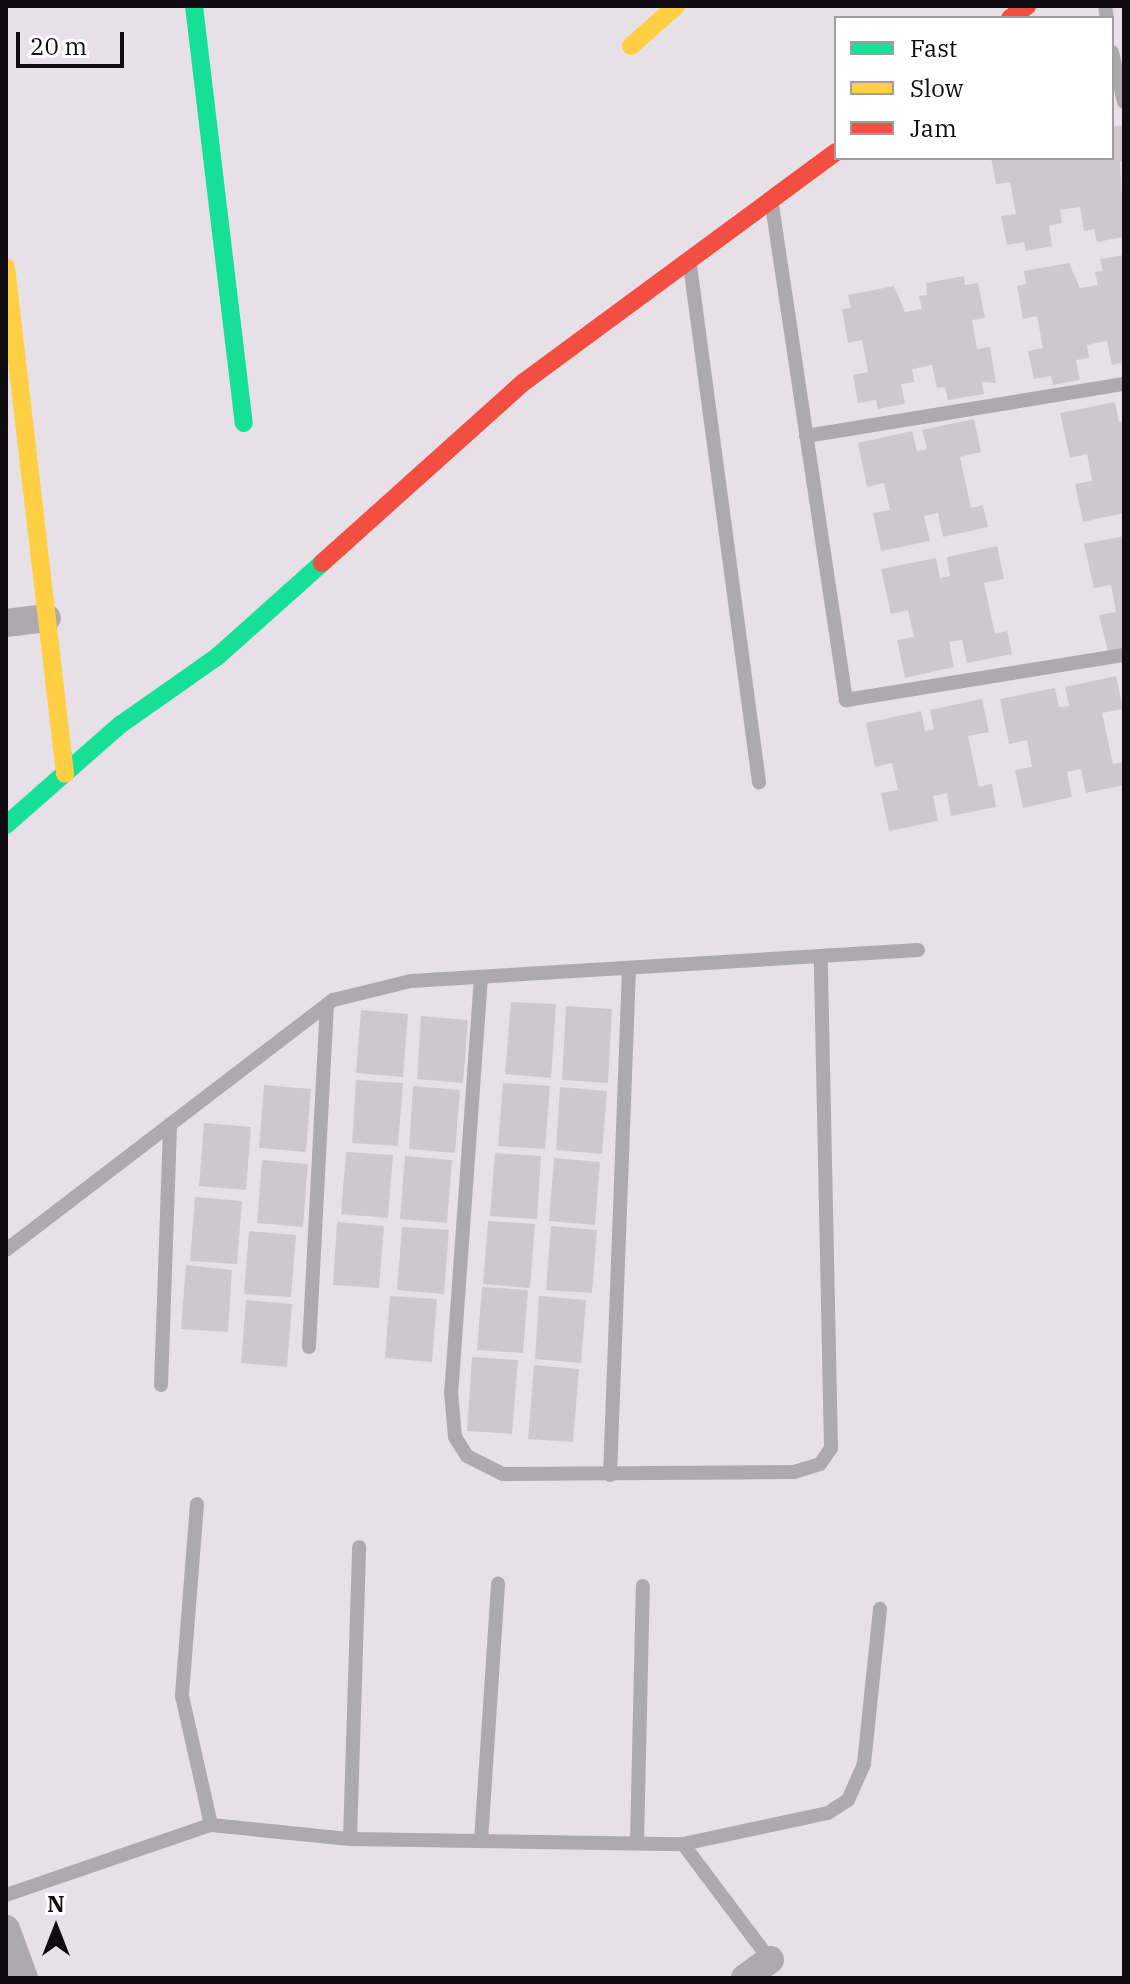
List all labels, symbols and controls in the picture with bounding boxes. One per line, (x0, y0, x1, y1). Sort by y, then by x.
scale bar (20, 16, 128, 66)
legend (834, 16, 1114, 160)
text: 20 m (30, 30, 87, 62)
text: Fast (910, 32, 957, 64)
text: Slow (910, 72, 963, 104)
text: Jam (910, 112, 957, 144)
north arrow (16, 1888, 96, 1968)
text: N (47, 1889, 65, 1918)

